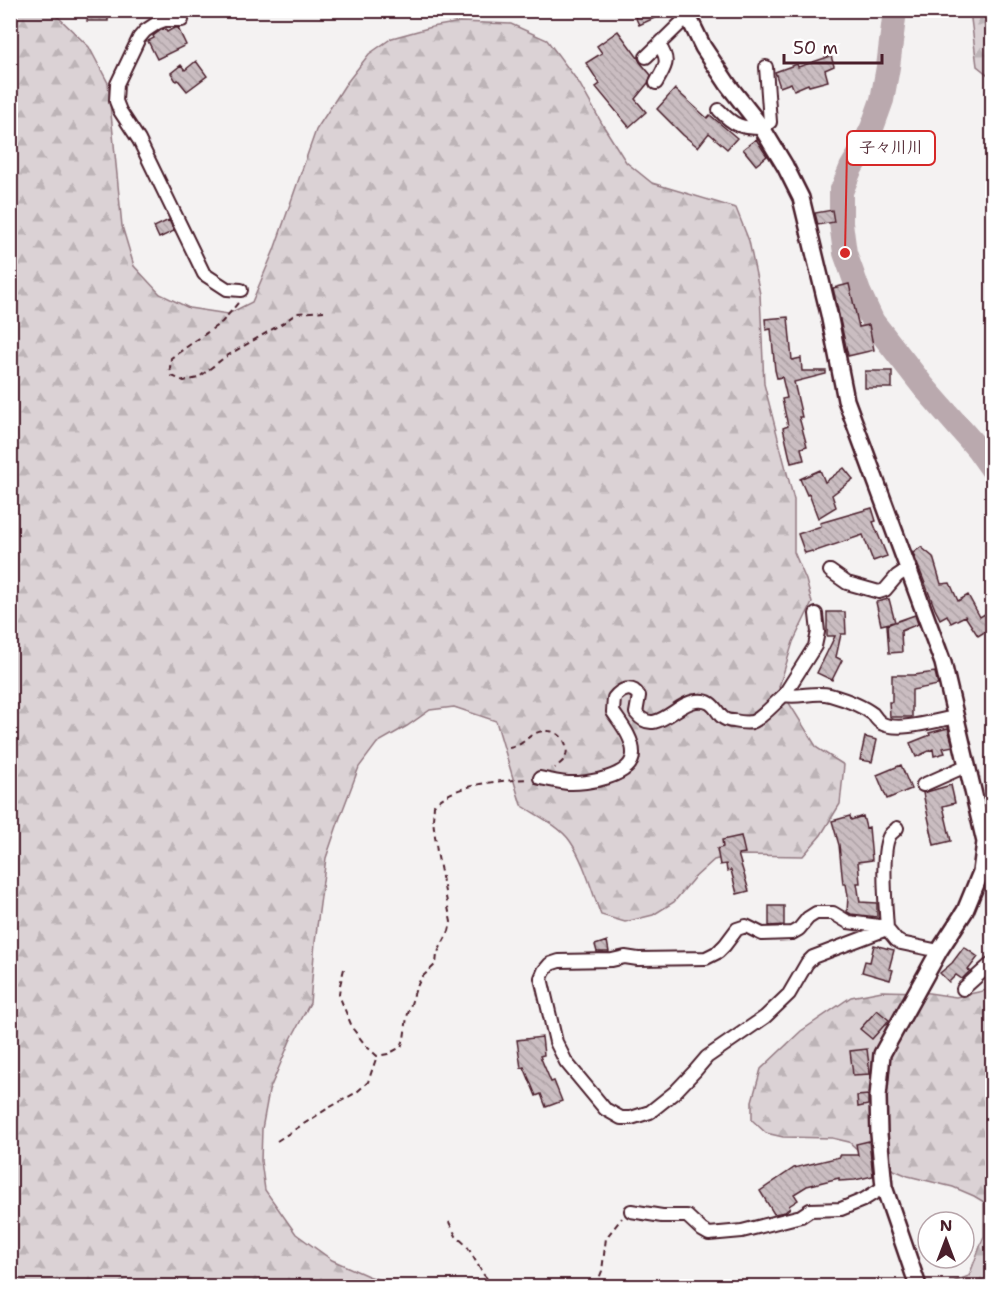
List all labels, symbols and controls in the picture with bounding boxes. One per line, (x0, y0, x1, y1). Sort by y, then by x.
scale bar (784, 27, 882, 65)
text: 50 m (793, 36, 838, 60)
callout: 子々川川 (847, 131, 935, 165)
text: 子々川川 (859, 137, 923, 158)
north arrow (916, 1210, 976, 1270)
text: N (940, 1215, 952, 1236)

